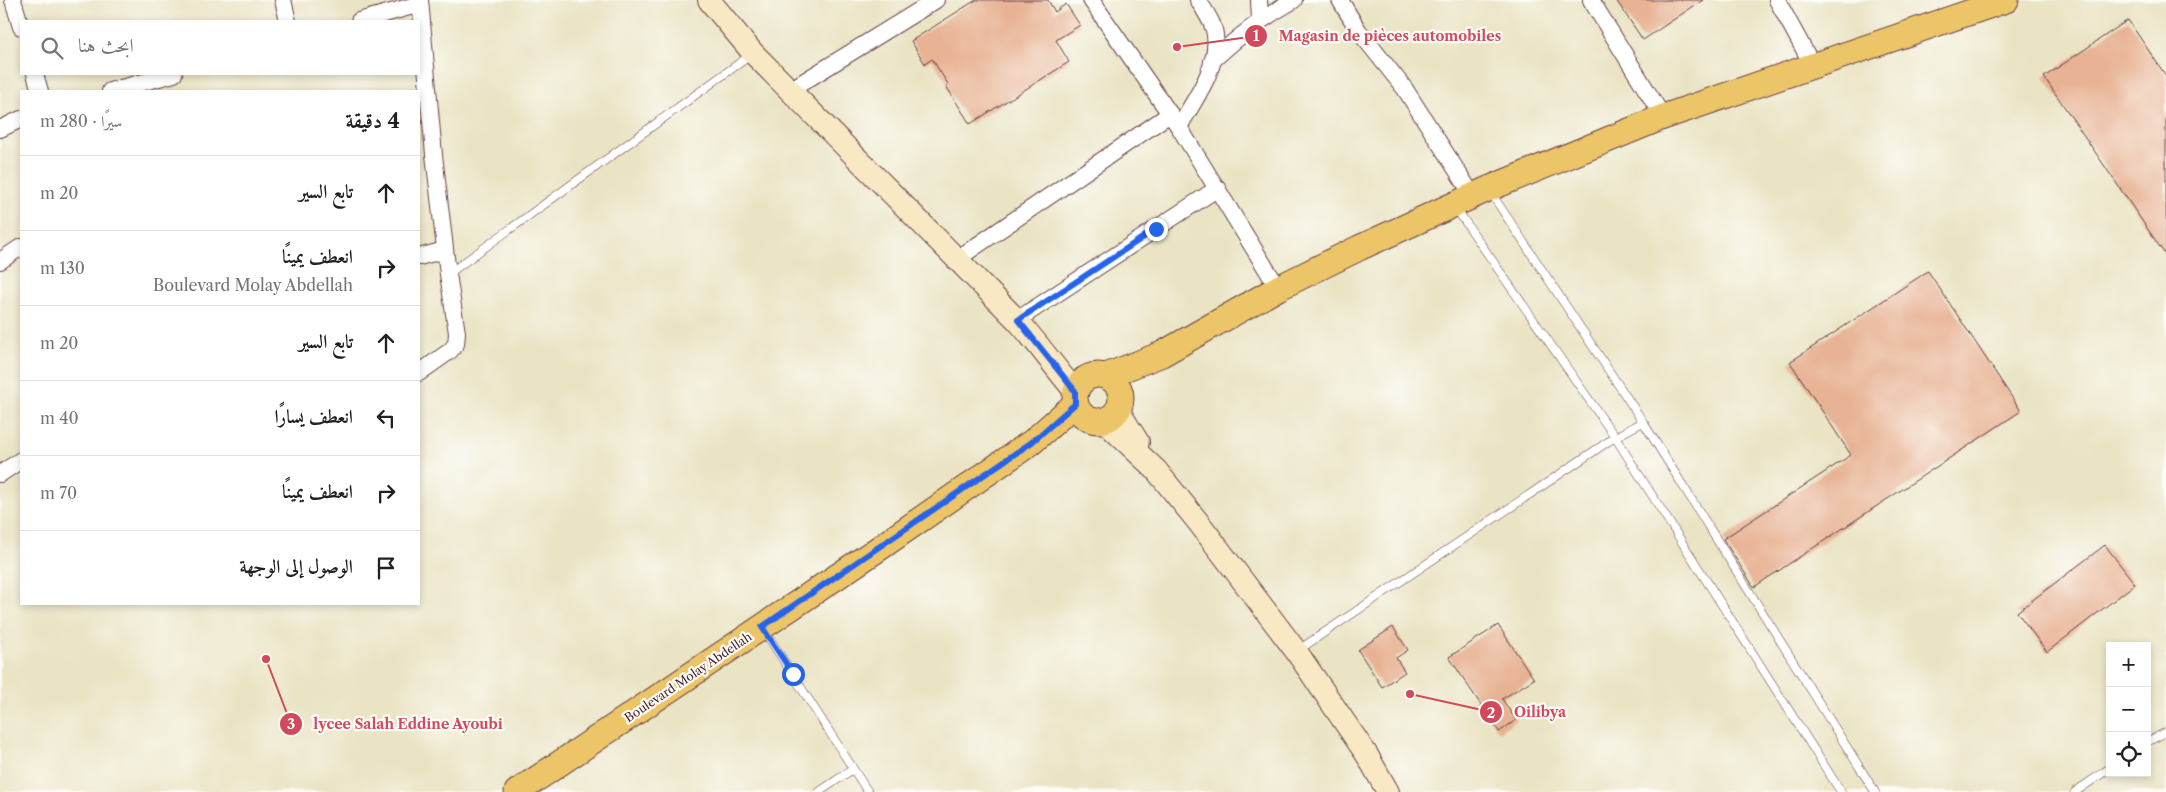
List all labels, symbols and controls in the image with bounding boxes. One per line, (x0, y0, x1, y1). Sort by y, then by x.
search box (20, 20, 420, 75)
callout: Magasin de pièces automobiles (1243, 22, 1511, 51)
text: 1 (1253, 26, 1260, 45)
text: Magasin de pièces automobiles (1279, 27, 1501, 45)
icon: search (38, 34, 66, 62)
text: ابحث هنا (78, 34, 134, 57)
text: 4 دقيقة (346, 108, 400, 133)
text: سيرًا · 280 m (40, 111, 122, 131)
icon: ahead (372, 179, 400, 207)
text: تابع السير (299, 180, 353, 203)
text: 20 m (40, 183, 79, 203)
route end (1145, 218, 1168, 241)
text: انعطف يمينًا (282, 245, 353, 268)
icon: right (372, 254, 400, 282)
text: 130 m (40, 258, 85, 278)
text: Boulevard Molay Abdellah (153, 275, 353, 295)
icon: ahead (372, 329, 400, 357)
text: تابع السير (299, 330, 353, 353)
text: 20 m (40, 333, 79, 353)
icon: left (372, 404, 400, 432)
text: انعطف يسارًا (274, 405, 353, 428)
text: 40 m (40, 408, 79, 428)
icon: right (372, 479, 400, 507)
text: انعطف يمينًا (282, 480, 353, 503)
text: 70 m (40, 483, 77, 503)
icon: arrive (372, 554, 400, 582)
text: الوصول إلى الوجهة (239, 555, 353, 578)
street label: Boulevard Molay Abdellah (622, 629, 755, 725)
map controls (2106, 642, 2151, 777)
button: + (2106, 642, 2151, 687)
route start (782, 663, 805, 686)
button: − (2106, 687, 2151, 732)
callout: Oilibya (1479, 698, 1576, 727)
text: 2 (1487, 703, 1496, 722)
text: Oilibya (1514, 703, 1567, 721)
callout: lycee Salah Eddine Ayoubi (279, 709, 513, 738)
text: 3 (287, 714, 295, 733)
text: lycee Salah Eddine Ayoubi (313, 715, 503, 733)
button: locate (2106, 732, 2151, 777)

